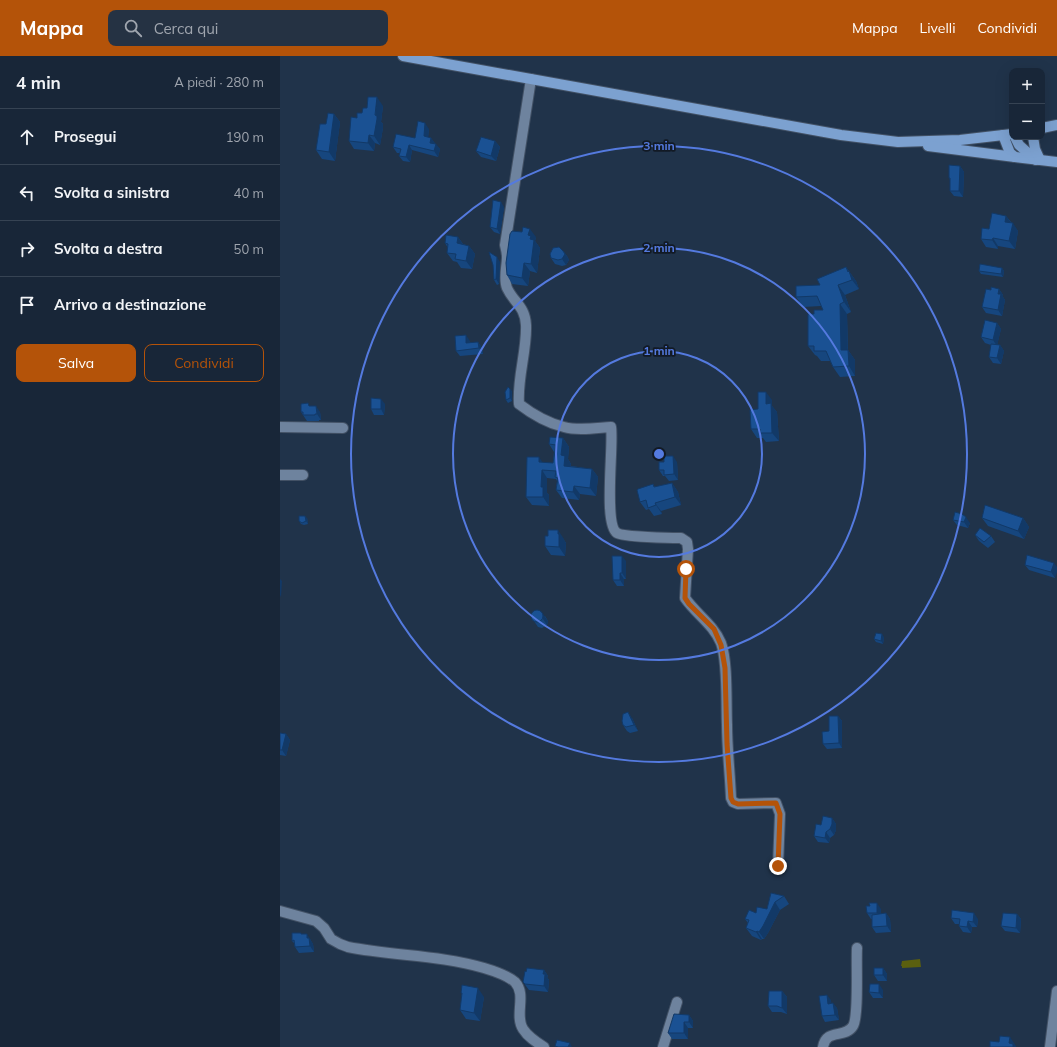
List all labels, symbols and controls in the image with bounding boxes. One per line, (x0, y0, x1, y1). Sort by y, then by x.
search box (108, 10, 388, 46)
text: Mappa (20, 16, 84, 40)
icon: search (122, 17, 144, 39)
text: Cerca qui (154, 19, 218, 38)
text: Mappa (852, 19, 898, 37)
text: Livelli (920, 19, 955, 37)
text: Condividi (977, 19, 1037, 37)
map controls (1009, 68, 1045, 140)
button: + (1009, 68, 1045, 104)
text: 4 min (16, 72, 61, 93)
text: A piedi · 280 m (174, 74, 264, 90)
button: − (1009, 104, 1045, 140)
icon: ahead (16, 126, 38, 148)
text: Prosegui (54, 127, 116, 146)
text: 190 m (226, 129, 264, 145)
text: 3 min (643, 138, 675, 153)
icon: left (16, 182, 38, 204)
text: Svolta a sinistra (54, 183, 170, 202)
text: 40 m (234, 185, 264, 201)
icon: right (16, 238, 38, 260)
text: Svolta a destra (54, 239, 163, 258)
text: 2 min (643, 240, 675, 255)
text: 50 m (234, 241, 264, 257)
icon: arrive (16, 294, 38, 316)
text: Arrivo a destinazione (54, 295, 206, 314)
text: 1 min (643, 343, 675, 358)
button: Salva (16, 344, 136, 382)
button: Condividi (144, 344, 264, 382)
centre of rings (652, 447, 666, 461)
route start (677, 560, 695, 578)
route end (769, 857, 787, 875)

